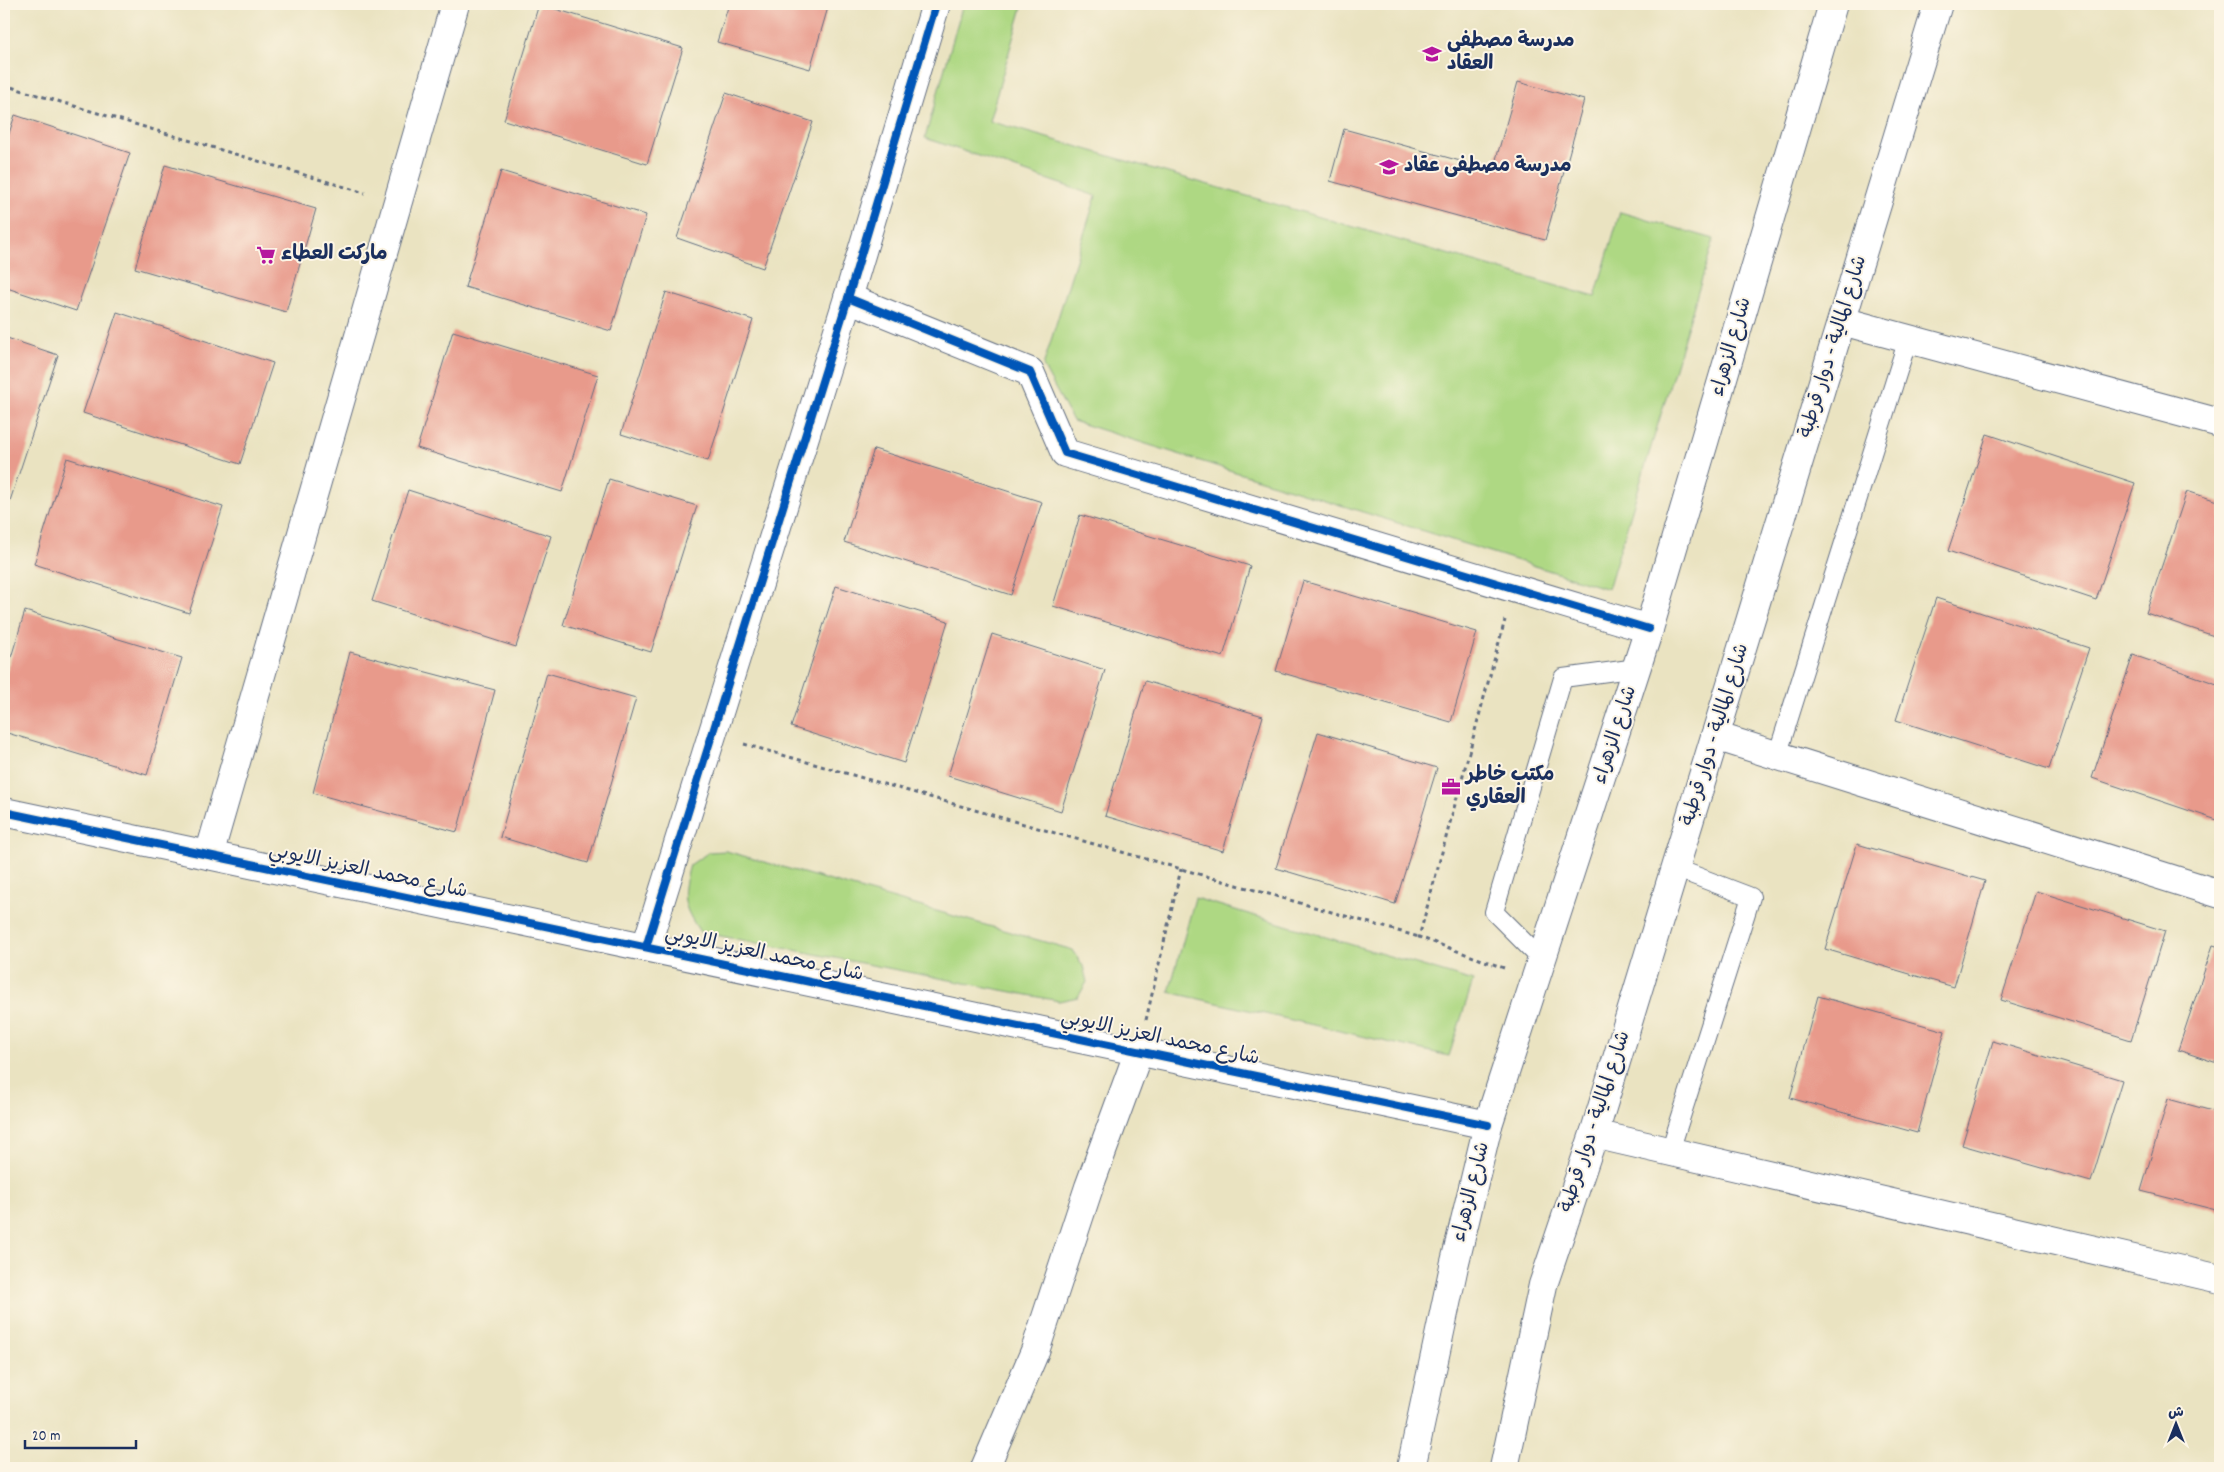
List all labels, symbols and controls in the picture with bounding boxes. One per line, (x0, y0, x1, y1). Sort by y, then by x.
place label: مدرسة مصطفى العقاد (1447, 28, 1575, 79)
school or university icon: مدرسة مصطفى العقاد (1421, 43, 1443, 65)
place label: مدرسة مصطفى عقاد (1404, 153, 1572, 181)
school or university icon: مدرسة مصطفى عقاد (1378, 156, 1400, 178)
place label: ماركت العطاء (281, 241, 388, 269)
supermarket icon: ماركت العطاء (255, 244, 277, 266)
street label: شارع المالية - دوار قرطبة (1793, 252, 1875, 442)
street label: شارع الزهراء (1704, 294, 1760, 400)
street label: شارع المالية - دوار قرطبة (1675, 640, 1757, 830)
street label: شارع الزهراء (1587, 682, 1645, 788)
place label: مكتب خاطر العقاري (1464, 762, 1554, 813)
office icon: مكتب خاطر العقاري (1440, 776, 1462, 798)
street label: شارع محمد العزيز الايوبي (266, 837, 470, 908)
street label: شارع محمد العزيز الايوبي (662, 920, 866, 991)
street label: شارع محمد العزيز الايوبي (1058, 1004, 1262, 1075)
street label: شارع المالية - دوار قرطبة (1553, 1028, 1639, 1216)
street label: شارع الزهراء (1446, 1139, 1498, 1245)
north arrow (2152, 1400, 2202, 1450)
text: ش (2168, 1403, 2184, 1423)
scale bar (25, 1417, 136, 1449)
text: 20 m (32, 1426, 60, 1448)

